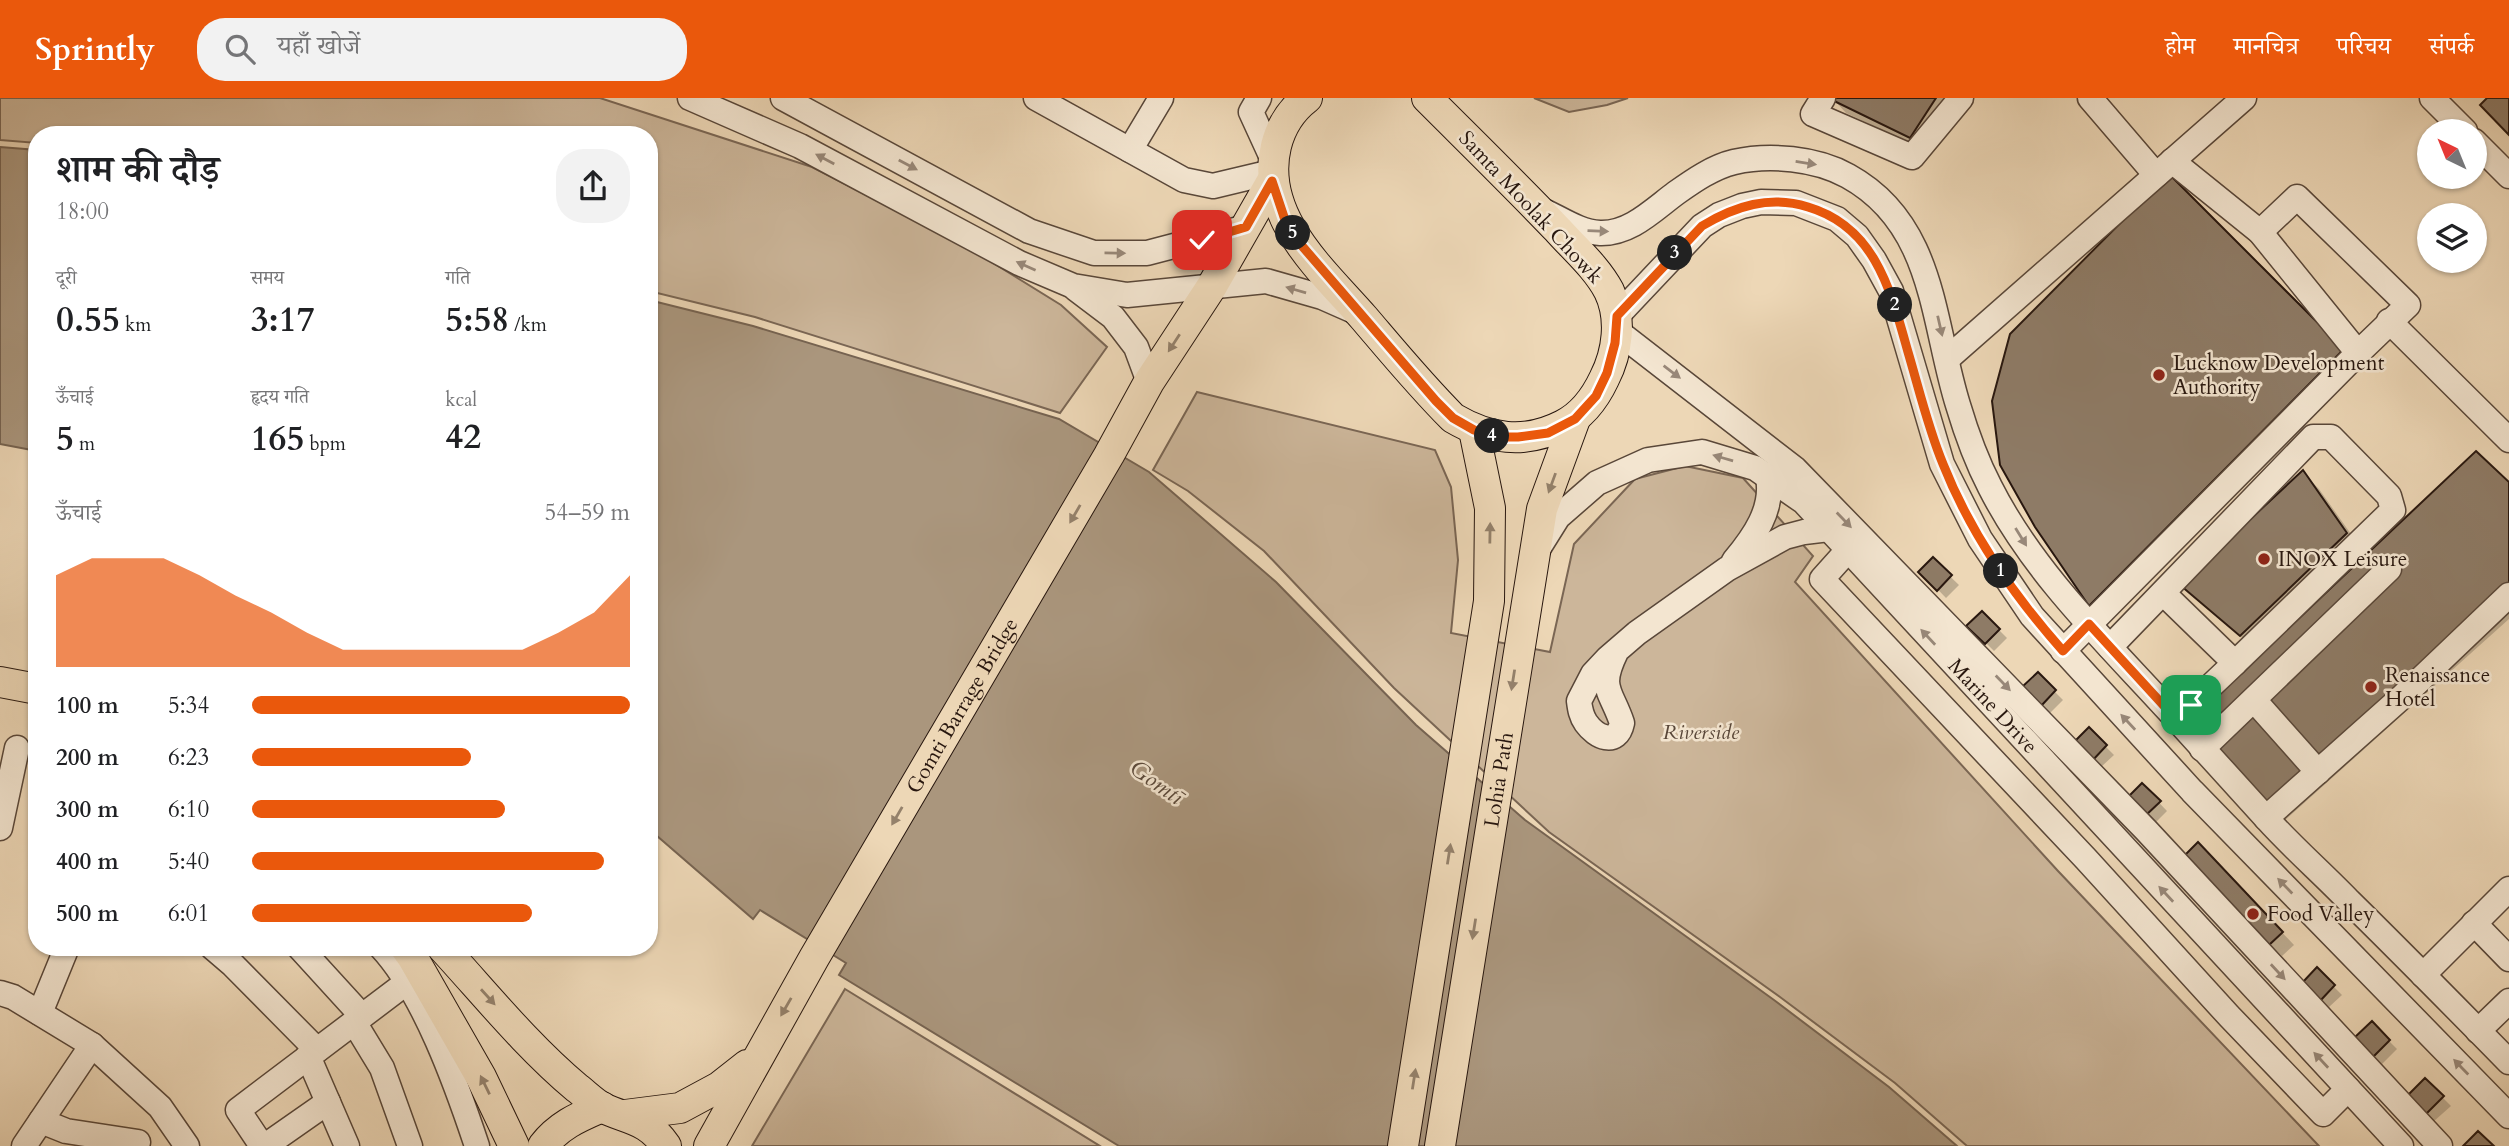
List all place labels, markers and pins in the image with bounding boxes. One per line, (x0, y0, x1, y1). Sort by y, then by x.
pin (1172, 210, 1232, 270)
pin: 5 (1276, 216, 1310, 250)
pin: 3 (1658, 236, 1692, 270)
pin: 2 (1878, 288, 1912, 322)
place label: Lucknow Development Authority (2173, 349, 2385, 402)
marker: Lucknow Development Authority (2151, 367, 2167, 383)
pin: 4 (1474, 418, 1510, 454)
place label: INOX Leisure (2278, 545, 2407, 574)
marker: INOX Leisure (2256, 551, 2272, 567)
pin: 1 (1983, 554, 2018, 588)
place label: Renaissance Hotel (2385, 661, 2490, 714)
pin (2161, 675, 2221, 735)
marker: Renaissance Hotel (2363, 679, 2379, 695)
place label: Food Valley (2267, 900, 2374, 929)
marker: Food Valley (2245, 906, 2261, 922)

